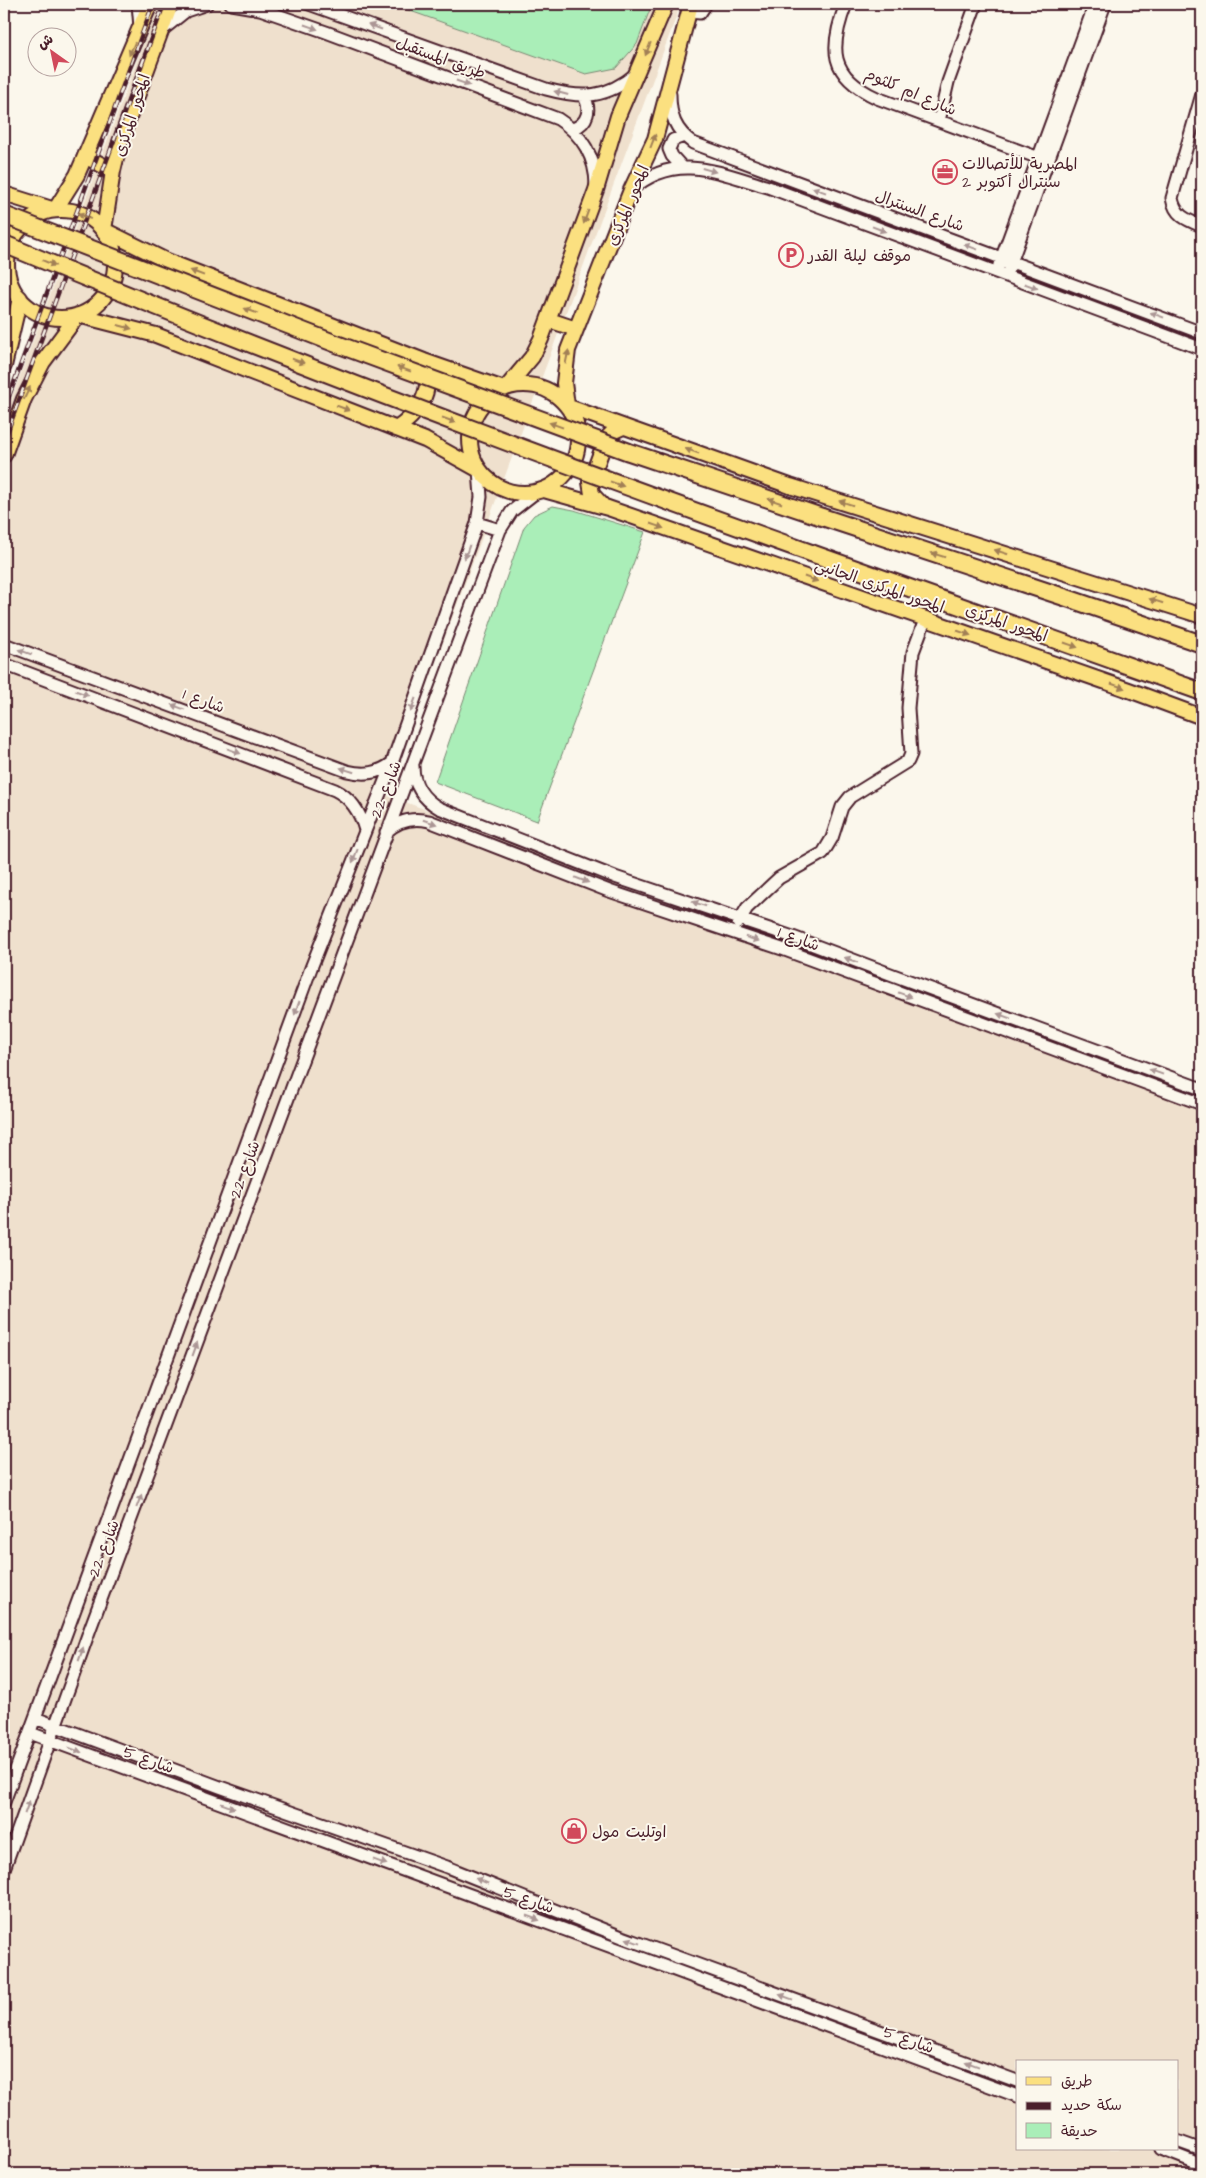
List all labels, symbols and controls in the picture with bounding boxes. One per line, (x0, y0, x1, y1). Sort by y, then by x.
one-way arrow (304, 23, 319, 31)
one-way arrow (367, 23, 382, 31)
north arrow (28, 28, 78, 78)
text: ش (34, 29, 57, 55)
street label: طريق المستقبل (393, 32, 489, 84)
one-way arrow (128, 42, 136, 56)
one-way arrow (643, 42, 651, 56)
street label: شارع ام كلثوم (861, 63, 960, 122)
street label: المحور المركزى (108, 71, 156, 159)
one-way arrow (456, 80, 471, 88)
one-way arrow (554, 88, 569, 96)
one-way arrow (650, 134, 658, 149)
place label: المصرية للأتصالات سنترال أكتوبر 2 (962, 153, 1077, 193)
office icon: المصرية للأتصالات سنترال أكتوبر 2 (932, 159, 958, 185)
street label: المحور المركزى (601, 162, 655, 249)
one-way arrow (702, 167, 717, 175)
street label: شارع السنترال (872, 185, 967, 237)
one-way arrow (811, 186, 826, 194)
one-way arrow (582, 210, 589, 225)
one-way arrow (77, 211, 91, 219)
one-way arrow (872, 225, 887, 233)
parking icon: موقف ليلة القدر (778, 242, 804, 268)
one-way arrow (964, 243, 979, 250)
place label: موقف ليلة القدر (806, 245, 911, 267)
one-way arrow (42, 259, 56, 267)
one-way arrow (189, 268, 204, 276)
one-way arrow (1024, 282, 1039, 290)
one-way arrow (244, 307, 259, 314)
one-way arrow (1149, 311, 1164, 319)
one-way arrow (117, 324, 132, 332)
one-way arrow (563, 349, 571, 365)
one-way arrow (290, 358, 305, 365)
one-way arrow (396, 365, 411, 372)
one-way arrow (23, 386, 32, 401)
one-way arrow (335, 405, 350, 412)
one-way arrow (442, 416, 456, 424)
one-way arrow (548, 421, 563, 429)
one-way arrow (684, 447, 699, 455)
one-way arrow (610, 481, 625, 488)
one-way arrow (768, 497, 783, 505)
one-way arrow (838, 499, 853, 507)
one-way arrow (650, 523, 665, 530)
one-way arrow (463, 544, 470, 559)
one-way arrow (993, 548, 1008, 556)
one-way arrow (930, 551, 945, 559)
street label: المحور المركزى الجانبى (812, 553, 947, 618)
one-way arrow (803, 576, 818, 584)
one-way arrow (1148, 597, 1163, 605)
street label: المحور المركزى (963, 599, 1051, 647)
one-way arrow (957, 629, 972, 637)
one-way arrow (1064, 641, 1079, 649)
one-way arrow (18, 648, 33, 655)
one-way arrow (1111, 682, 1126, 690)
street label: شارع 1 (180, 683, 228, 719)
one-way arrow (75, 689, 90, 697)
one-way arrow (409, 697, 416, 712)
one-way arrow (170, 703, 185, 711)
one-way arrow (227, 747, 242, 755)
street label: شارع 22 (365, 758, 407, 821)
one-way arrow (339, 766, 354, 774)
one-way arrow (423, 819, 438, 827)
one-way arrow (350, 849, 358, 863)
one-way arrow (575, 876, 590, 884)
one-way arrow (691, 900, 706, 907)
street label: شارع 1 (775, 921, 823, 957)
one-way arrow (745, 936, 760, 943)
one-way arrow (844, 955, 859, 963)
one-way arrow (898, 991, 913, 999)
one-way arrow (293, 1001, 301, 1016)
one-way arrow (996, 1012, 1011, 1020)
one-way arrow (1149, 1068, 1164, 1075)
street label: شارع 22 (224, 1138, 265, 1201)
one-way arrow (191, 1341, 199, 1356)
one-way arrow (135, 1494, 143, 1509)
street label: شارع 22 (83, 1517, 125, 1580)
one-way arrow (78, 1646, 86, 1661)
street label: شارع 5 (120, 1741, 177, 1779)
one-way arrow (68, 1746, 83, 1754)
one-way arrow (24, 1799, 31, 1814)
one-way arrow (221, 1802, 236, 1810)
shop icon: اوتليت مول (561, 1818, 587, 1844)
place label: اوتليت مول (592, 1821, 666, 1843)
one-way arrow (373, 1859, 388, 1866)
one-way arrow (474, 1877, 489, 1885)
street label: شارع 5 (500, 1881, 557, 1919)
one-way arrow (526, 1914, 541, 1922)
one-way arrow (626, 1937, 641, 1944)
one-way arrow (778, 1993, 793, 2001)
street label: شارع 5 (880, 2021, 937, 2059)
one-way arrow (964, 2060, 979, 2067)
legend (1016, 2060, 1178, 2150)
text: طريق (1061, 2071, 1093, 2092)
text: سكة حديد (1061, 2095, 1122, 2116)
text: حديقة (1061, 2121, 1098, 2142)

